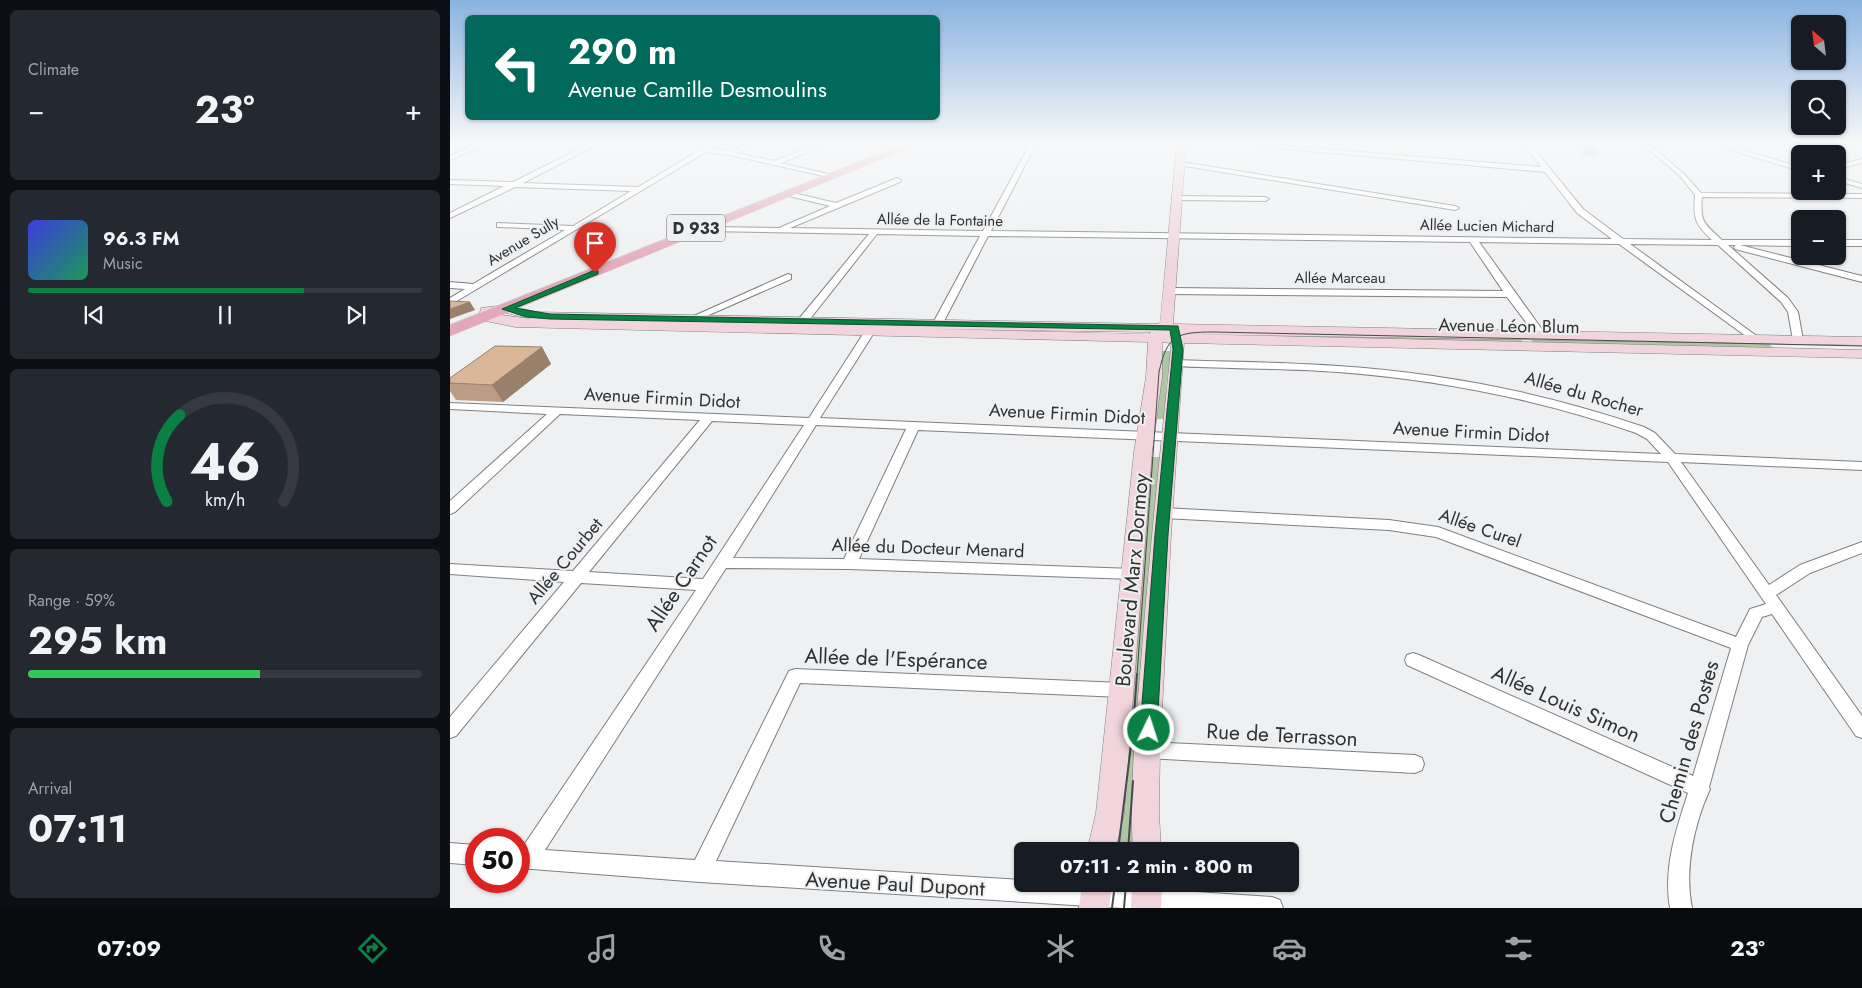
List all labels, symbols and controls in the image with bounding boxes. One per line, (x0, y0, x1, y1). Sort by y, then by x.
north arrow (1791, 15, 1846, 70)
map controls (1791, 15, 1846, 265)
text: 290 m (568, 27, 677, 77)
icon: left (485, 35, 550, 100)
text: Climate (28, 58, 79, 81)
text: Avenue Camille Desmoulins (568, 73, 827, 105)
button: search (1791, 80, 1846, 135)
text: 23° (195, 82, 255, 137)
text: − (28, 90, 45, 131)
text: + (405, 90, 422, 131)
button: + (1791, 145, 1846, 200)
street label: Allée de la Fontaine (877, 208, 1004, 232)
button: − (1791, 210, 1846, 265)
street label: Avenue Sully (483, 211, 564, 271)
road number: D 933 (667, 214, 725, 242)
street label: Allée Lucien Michard (1420, 214, 1554, 238)
pin (574, 222, 616, 273)
text: 96.3 FM (103, 225, 179, 252)
icon: arrive (581, 229, 609, 257)
text: Music (103, 252, 143, 275)
street label: Allée Marceau (1294, 267, 1386, 289)
icon: previous (80, 301, 108, 329)
icon: pause (211, 301, 239, 329)
icon: next (342, 301, 370, 329)
street label: Avenue Léon Blum (1438, 312, 1580, 340)
street label: Allée du Rocher (1521, 365, 1647, 424)
street label: Avenue Firmin Didot (583, 381, 741, 415)
street label: Avenue Firmin Didot (988, 397, 1146, 431)
street label: Avenue Firmin Didot (1392, 415, 1550, 449)
text: 46 (189, 424, 261, 500)
street label: Boulevard Marx Dormoy (1108, 471, 1156, 688)
text: km/h (205, 487, 245, 513)
street label: Allée Curel (1435, 502, 1525, 554)
street label: Allée Courbet (521, 512, 609, 610)
street label: Allée Carnot (638, 529, 724, 637)
street label: Allée du Docteur Menard (831, 532, 1025, 564)
text: Range · 59% (28, 589, 115, 612)
text: 295 km (28, 613, 167, 668)
street label: Allée de l'Espérance (804, 641, 988, 677)
street label: Chemin des Postes (1651, 657, 1727, 827)
street label: Allée Louis Simon (1487, 658, 1645, 750)
position arrow (1122, 703, 1174, 755)
street label: Rue de Terrasson (1206, 716, 1358, 754)
text: Arrival (28, 777, 72, 800)
text: 07:11 (28, 801, 127, 856)
speed limit sign: 50 (465, 828, 530, 893)
text: 07:11 · 2 min · 800 m (1060, 853, 1253, 880)
street label: Avenue Paul Dupont (805, 864, 985, 904)
icon: directions (355, 931, 390, 966)
icon: music (585, 931, 620, 966)
icon: phone (814, 931, 849, 966)
icon: climate (1043, 931, 1078, 966)
icon: car (1272, 931, 1307, 966)
icon: filters (1501, 931, 1536, 966)
text: 07:09 (97, 932, 161, 964)
text: 23° (1730, 932, 1765, 964)

